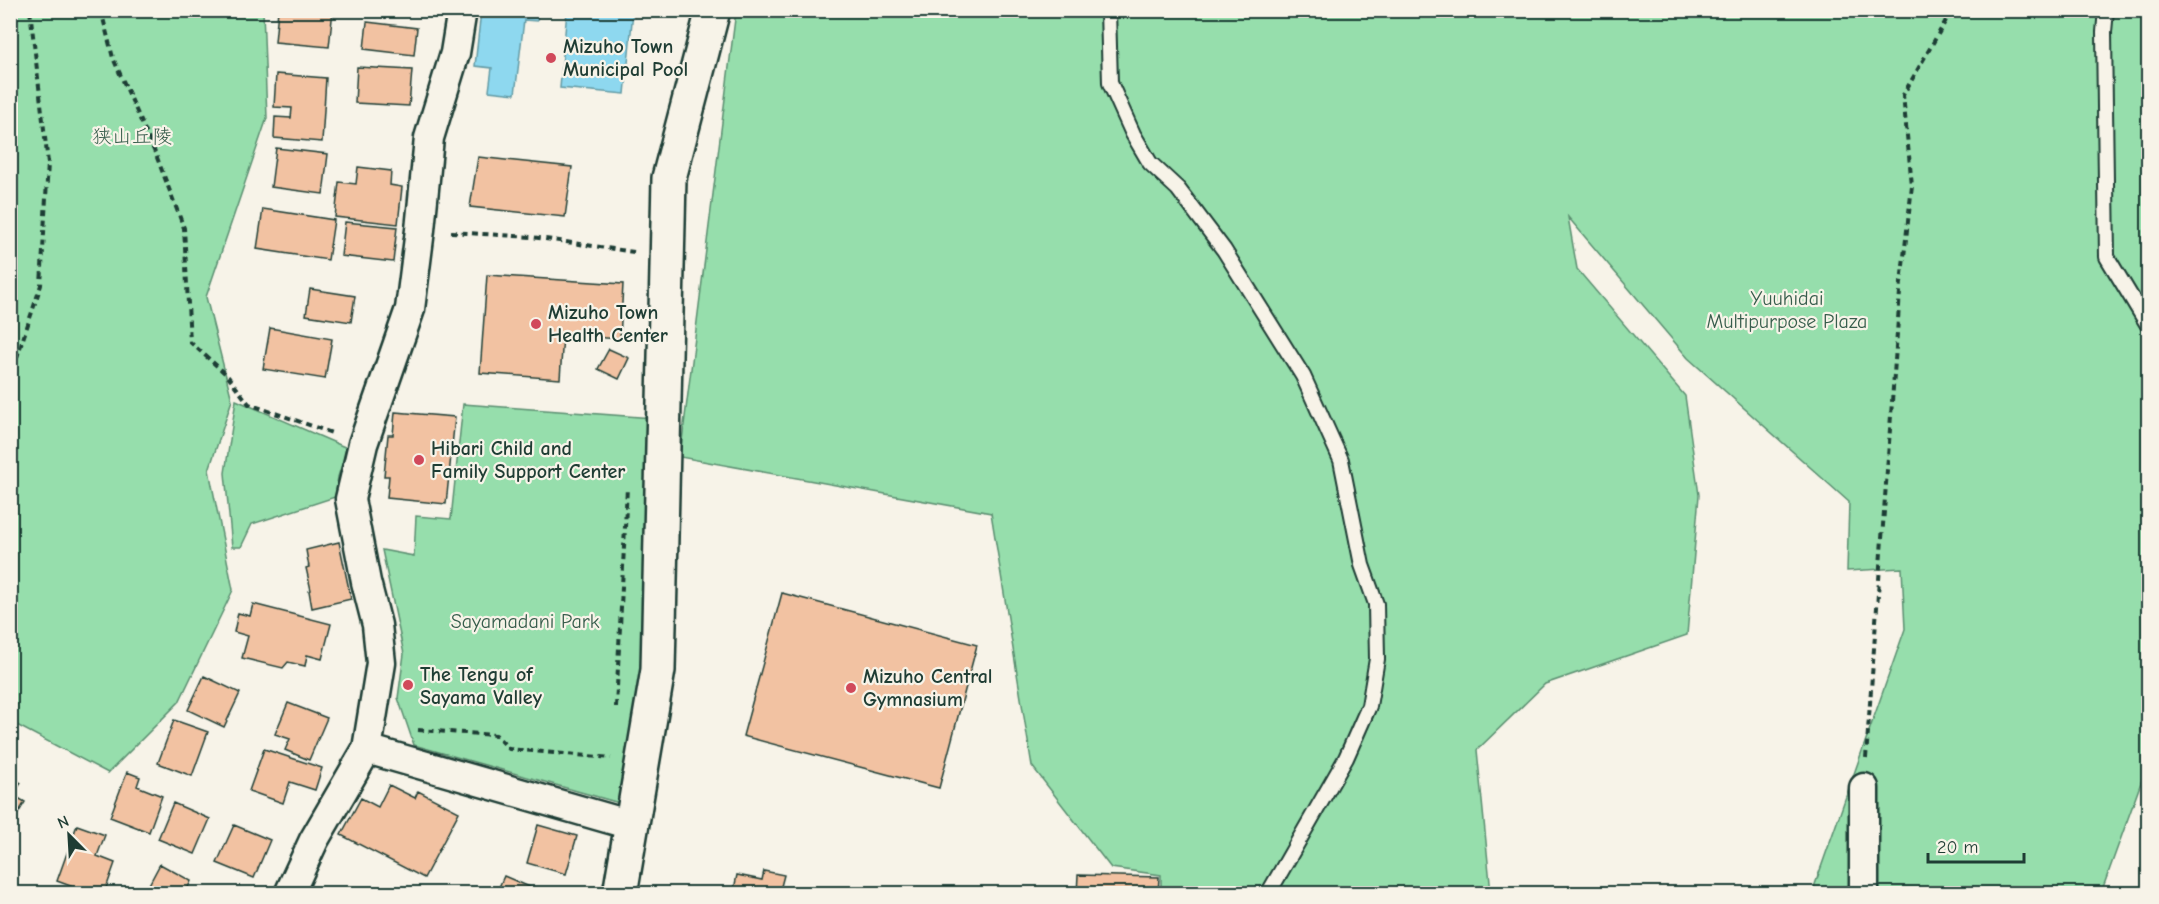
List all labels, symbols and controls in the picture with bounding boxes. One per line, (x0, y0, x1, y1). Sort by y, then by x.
place label: Mizuho Town Municipal Pool (563, 35, 688, 81)
marker: Mizuho Town Municipal Pool (544, 51, 558, 65)
park label: 狭山丘陵 (92, 125, 172, 148)
park label: Yuuhidai Multipurpose Plaza (1707, 287, 1867, 333)
place label: Mizuho Town Health Center (548, 301, 668, 347)
marker: Mizuho Town Health Center (529, 317, 543, 331)
place label: Hibari Child and Family Support Center (431, 437, 625, 483)
marker: Hibari Child and Family Support Center (412, 453, 426, 467)
park label: Sayamadani Park (451, 610, 600, 633)
place label: The Tengu of Sayama Valley (420, 663, 543, 709)
place label: Mizuho Central Gymnasium (863, 665, 993, 711)
marker: The Tengu of Sayama Valley (401, 678, 415, 692)
marker: Mizuho Central Gymnasium (844, 681, 858, 695)
north arrow (39, 805, 99, 865)
text: N (55, 812, 72, 833)
scale bar (1928, 826, 2024, 864)
text: 20 m (1937, 837, 1978, 858)

